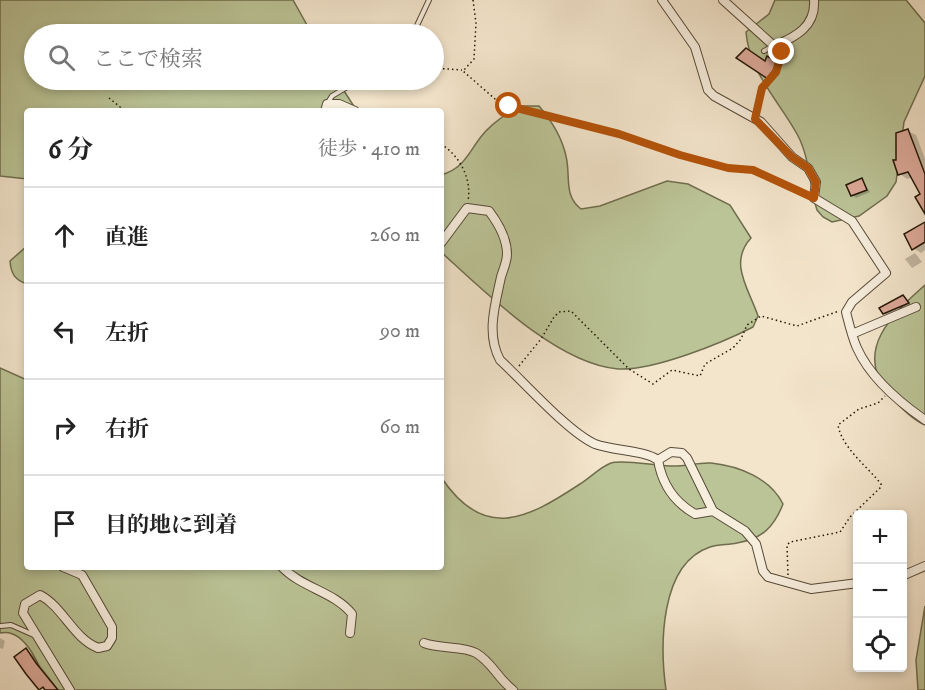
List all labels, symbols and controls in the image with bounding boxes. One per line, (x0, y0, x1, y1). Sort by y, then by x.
search box (24, 24, 444, 90)
route end (768, 38, 794, 64)
icon: search (45, 41, 78, 74)
text: ここで検索 (93, 46, 203, 73)
route start (495, 92, 521, 118)
text: 6 分 (48, 134, 93, 167)
text: 徒歩 · 410 m (318, 137, 420, 162)
icon: ahead (48, 219, 81, 252)
text: 260 m (370, 223, 420, 248)
text: 直進 (105, 224, 149, 251)
icon: left (48, 315, 81, 348)
text: 90 m (380, 319, 420, 344)
text: 左折 (105, 320, 149, 347)
icon: right (48, 411, 81, 444)
text: 60 m (380, 415, 420, 440)
text: 右折 (105, 416, 149, 443)
icon: arrive (48, 507, 81, 540)
map controls (853, 510, 907, 672)
button: + (853, 510, 907, 564)
text: 目的地に到着 (105, 512, 237, 539)
button: − (853, 564, 907, 618)
button: locate (853, 618, 907, 672)

